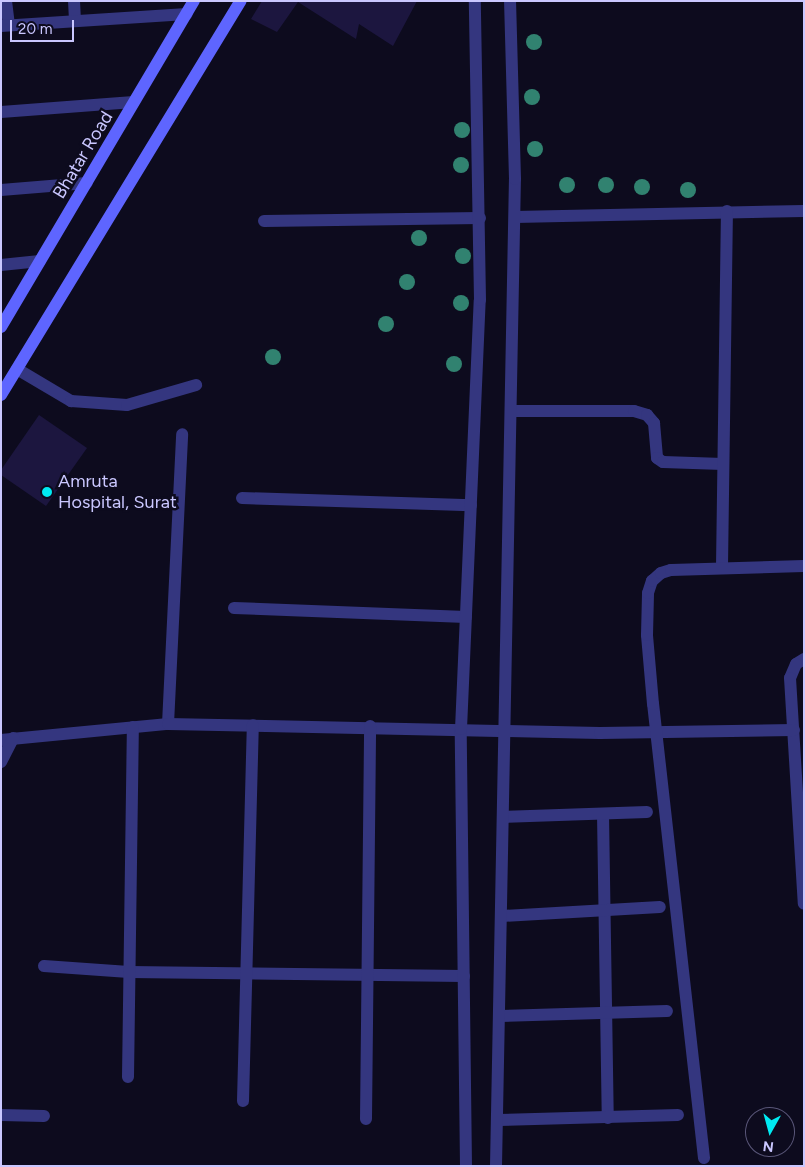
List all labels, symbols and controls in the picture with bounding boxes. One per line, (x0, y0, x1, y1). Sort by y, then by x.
scale bar (12, 10, 76, 42)
text: 20 m (18, 20, 52, 38)
street label: Bhatar Road (48, 107, 118, 203)
place label: Amruta Hospital, Surat (58, 471, 177, 514)
marker: Amruta Hospital, Surat (40, 485, 54, 499)
north arrow (745, 1107, 795, 1157)
text: N (762, 1137, 775, 1155)

